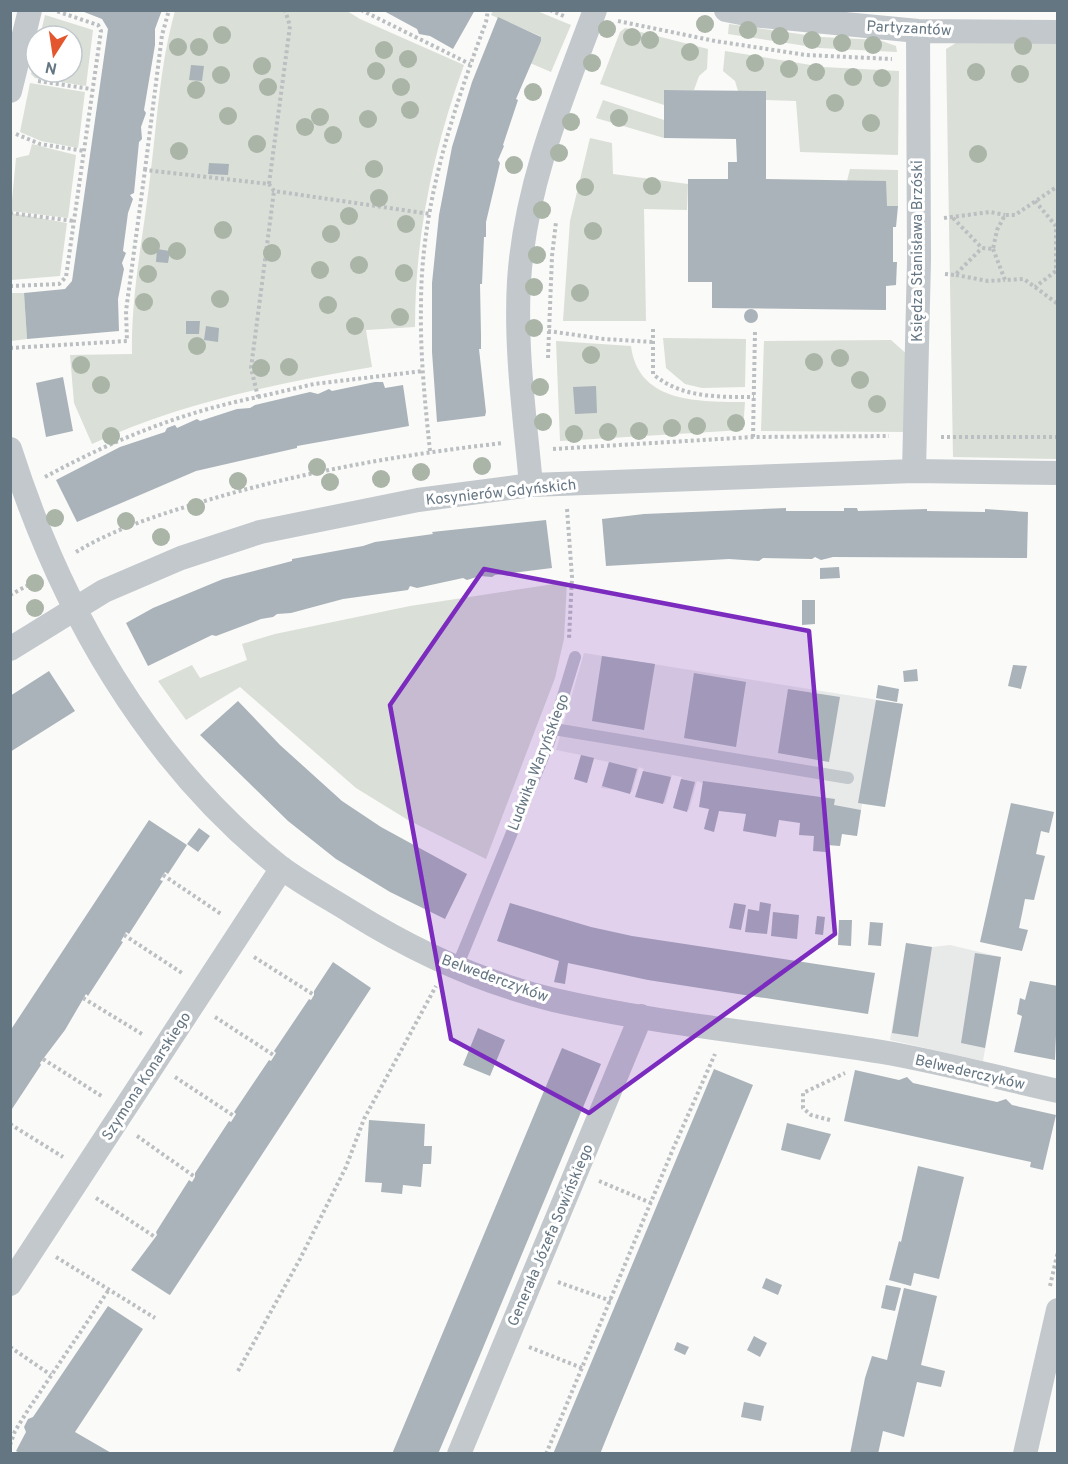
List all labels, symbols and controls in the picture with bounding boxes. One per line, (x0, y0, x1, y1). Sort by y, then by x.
street label: Partyzantów (866, 18, 952, 41)
north arrow (24, 24, 84, 84)
text: N (44, 56, 59, 78)
street label: Księdza Stanisława Brzóski (909, 160, 928, 342)
street label: Kosynierów Gdyńskich (425, 476, 577, 511)
street label: Ludwika Waryńskiego (505, 691, 574, 834)
street label: Belwederczyków (438, 951, 551, 1008)
street label: Szymona Konarskiego (99, 1009, 196, 1145)
street label: Belwederczyków (913, 1052, 1027, 1095)
street label: Generała Józefa Sowińskiego (504, 1142, 598, 1330)

